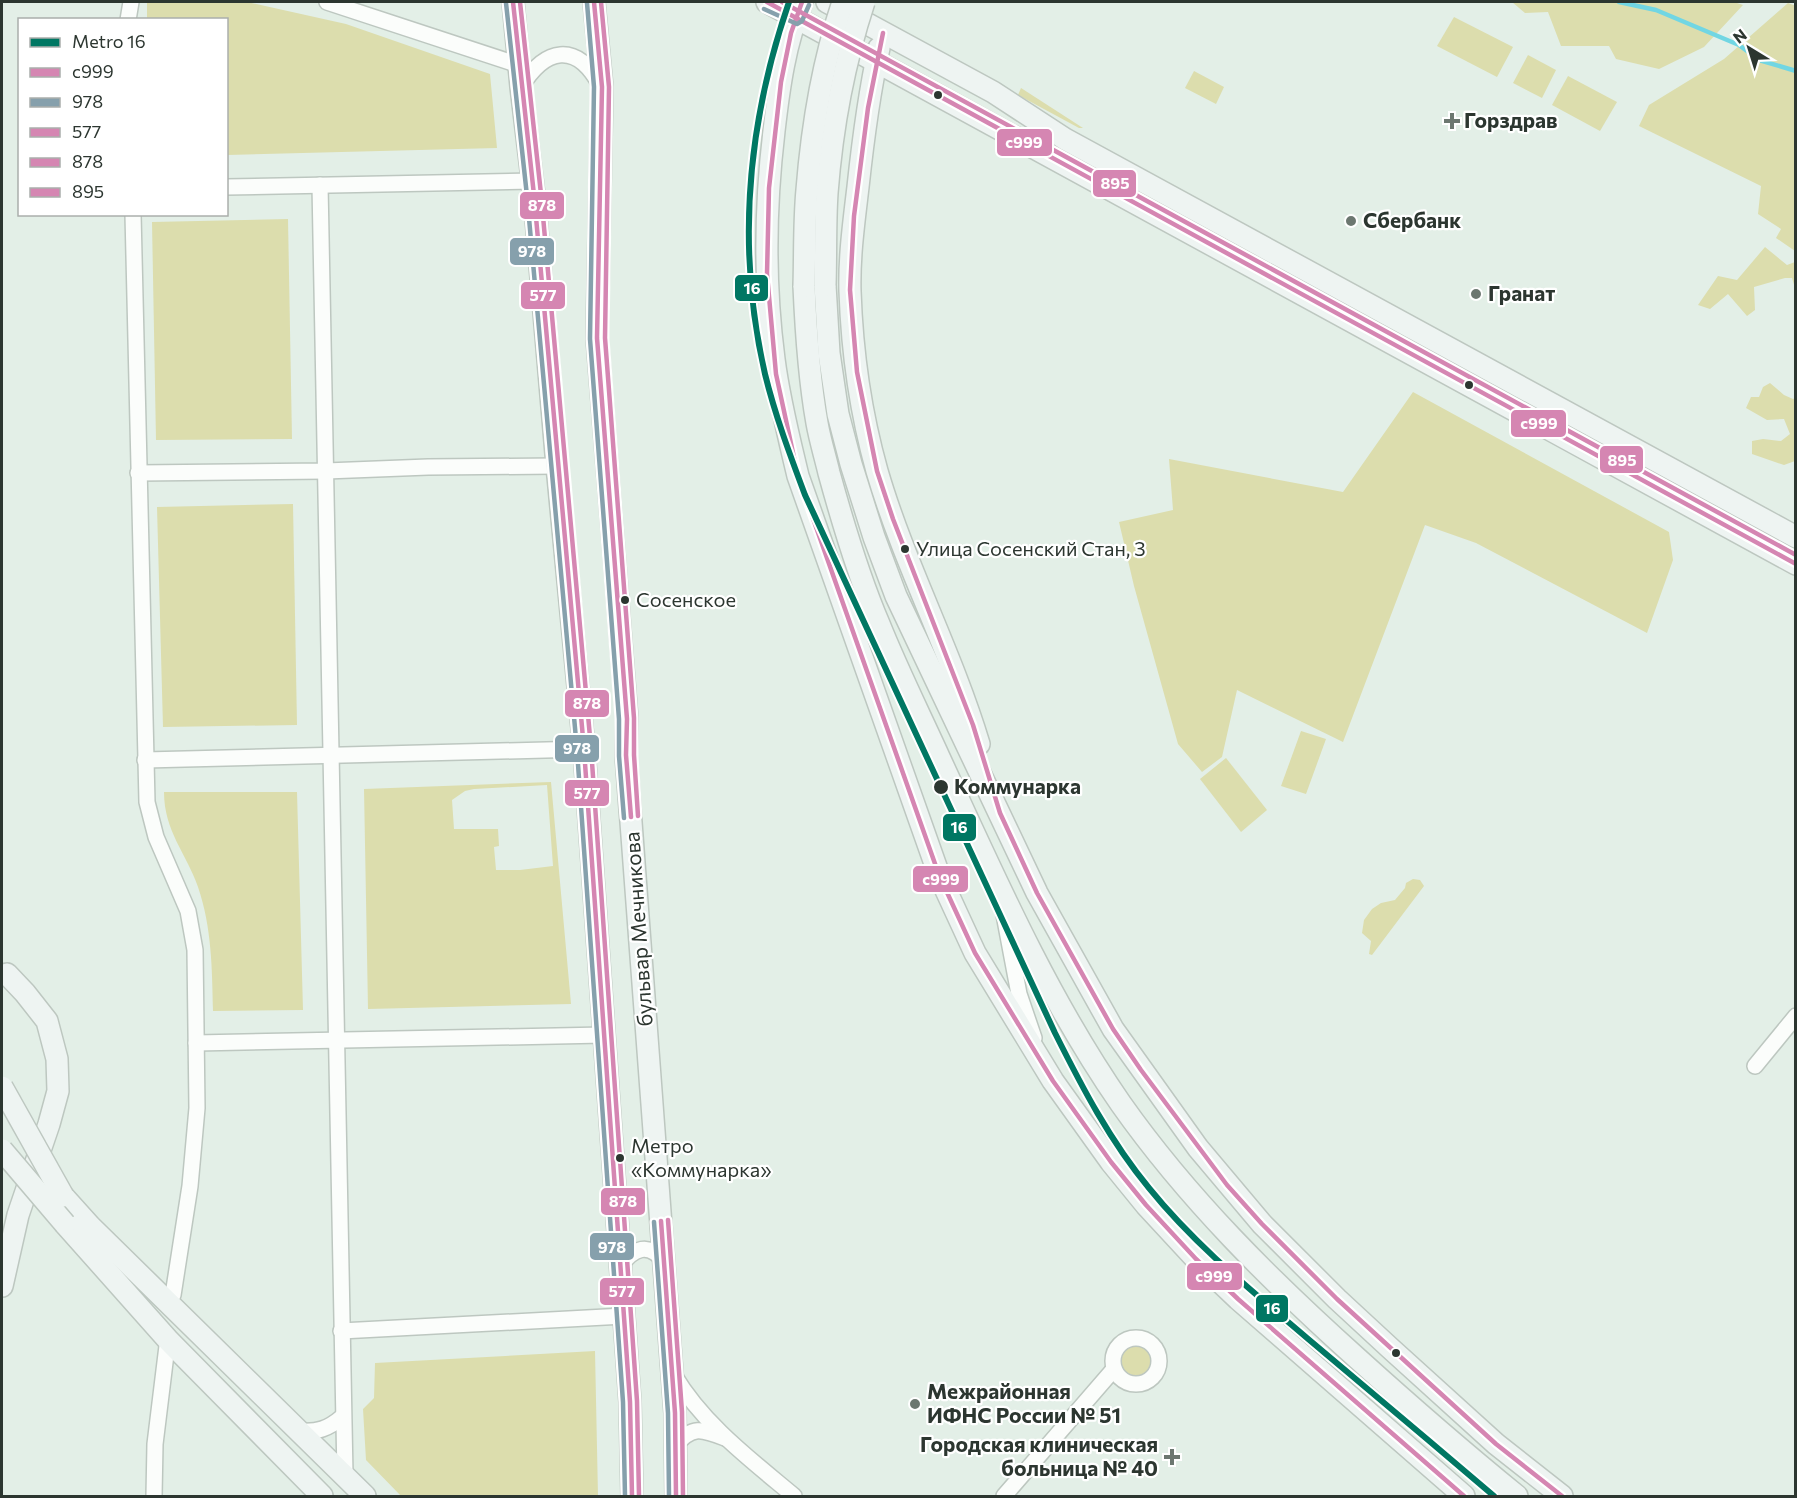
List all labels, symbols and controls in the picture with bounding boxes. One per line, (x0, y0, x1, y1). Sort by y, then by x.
legend (18, 18, 228, 216)
north arrow (1719, 18, 1779, 78)
text: N (1729, 25, 1750, 47)
text: Metro 16 (72, 30, 146, 52)
text: с999 (72, 60, 114, 82)
unlabelled marker (932, 89, 944, 101)
text: 978 (72, 90, 103, 112)
place label: Горздрав (1464, 107, 1557, 132)
marker: Горздрав (1445, 114, 1459, 128)
text: 577 (72, 120, 101, 142)
line badge: с999 (996, 128, 1053, 157)
text: с999 (1005, 132, 1043, 151)
text: 878 (72, 150, 103, 172)
line badge: 895 (1092, 169, 1137, 198)
text: 895 (1100, 173, 1130, 192)
text: 895 (72, 180, 104, 202)
line badge: 878 (519, 191, 565, 220)
text: 878 (528, 195, 556, 214)
place label: Сбербанк (1363, 207, 1461, 232)
marker: Сбербанк (1344, 214, 1358, 228)
line badge: 978 (509, 237, 555, 266)
text: 978 (518, 241, 546, 260)
line badge: 16 (734, 274, 769, 302)
text: 16 (743, 278, 761, 297)
place label: Гранат (1488, 280, 1555, 305)
line badge: 577 (520, 281, 566, 310)
text: 577 (530, 285, 557, 304)
marker: Гранат (1469, 287, 1483, 301)
unlabelled marker (1463, 379, 1475, 391)
line badge: с999 (1510, 409, 1567, 438)
text: с999 (1520, 413, 1558, 432)
line badge: 895 (1599, 445, 1644, 474)
text: 895 (1607, 450, 1637, 469)
place label: Улица Сосенский Стан, 3 (916, 536, 1146, 560)
marker: Улица Сосенский Стан, 3 (899, 543, 911, 555)
place label: Сосенское (636, 587, 736, 611)
marker: Сосенское (619, 594, 631, 606)
line badge: 878 (564, 689, 610, 718)
text: 878 (573, 693, 601, 712)
line badge: 978 (554, 734, 600, 763)
text: 978 (563, 738, 591, 757)
place label: Коммунарка (954, 773, 1081, 798)
marker: Коммунарка (932, 778, 950, 796)
line badge: 577 (564, 779, 610, 807)
text: 577 (574, 783, 601, 802)
line badge: 16 (942, 813, 977, 842)
text: 16 (950, 817, 968, 836)
street label: бульвар Мечникова (618, 831, 657, 1027)
line badge: с999 (912, 865, 969, 893)
text: с999 (922, 869, 960, 888)
place label: Метро «Коммунарка» (631, 1133, 772, 1181)
marker: Метро «Коммунарка» (614, 1152, 626, 1164)
line badge: 878 (600, 1187, 646, 1216)
text: 878 (609, 1191, 637, 1210)
line badge: 978 (589, 1232, 635, 1261)
text: 978 (598, 1237, 626, 1256)
line badge: с999 (1186, 1262, 1243, 1291)
text: с999 (1195, 1266, 1233, 1285)
line badge: 577 (599, 1277, 645, 1306)
text: 577 (609, 1281, 636, 1300)
line badge: 16 (1255, 1294, 1289, 1323)
text: 16 (1263, 1298, 1281, 1317)
unlabelled marker (1390, 1347, 1402, 1359)
place label: Межрайонная ИФНС России № 51 (927, 1378, 1121, 1427)
marker: Межрайонная ИФНС России № 51 (908, 1397, 922, 1411)
place label: Городская клиническая больница № 40 (920, 1431, 1158, 1480)
marker: Городская клиническая больница № 40 (1163, 1448, 1181, 1466)

